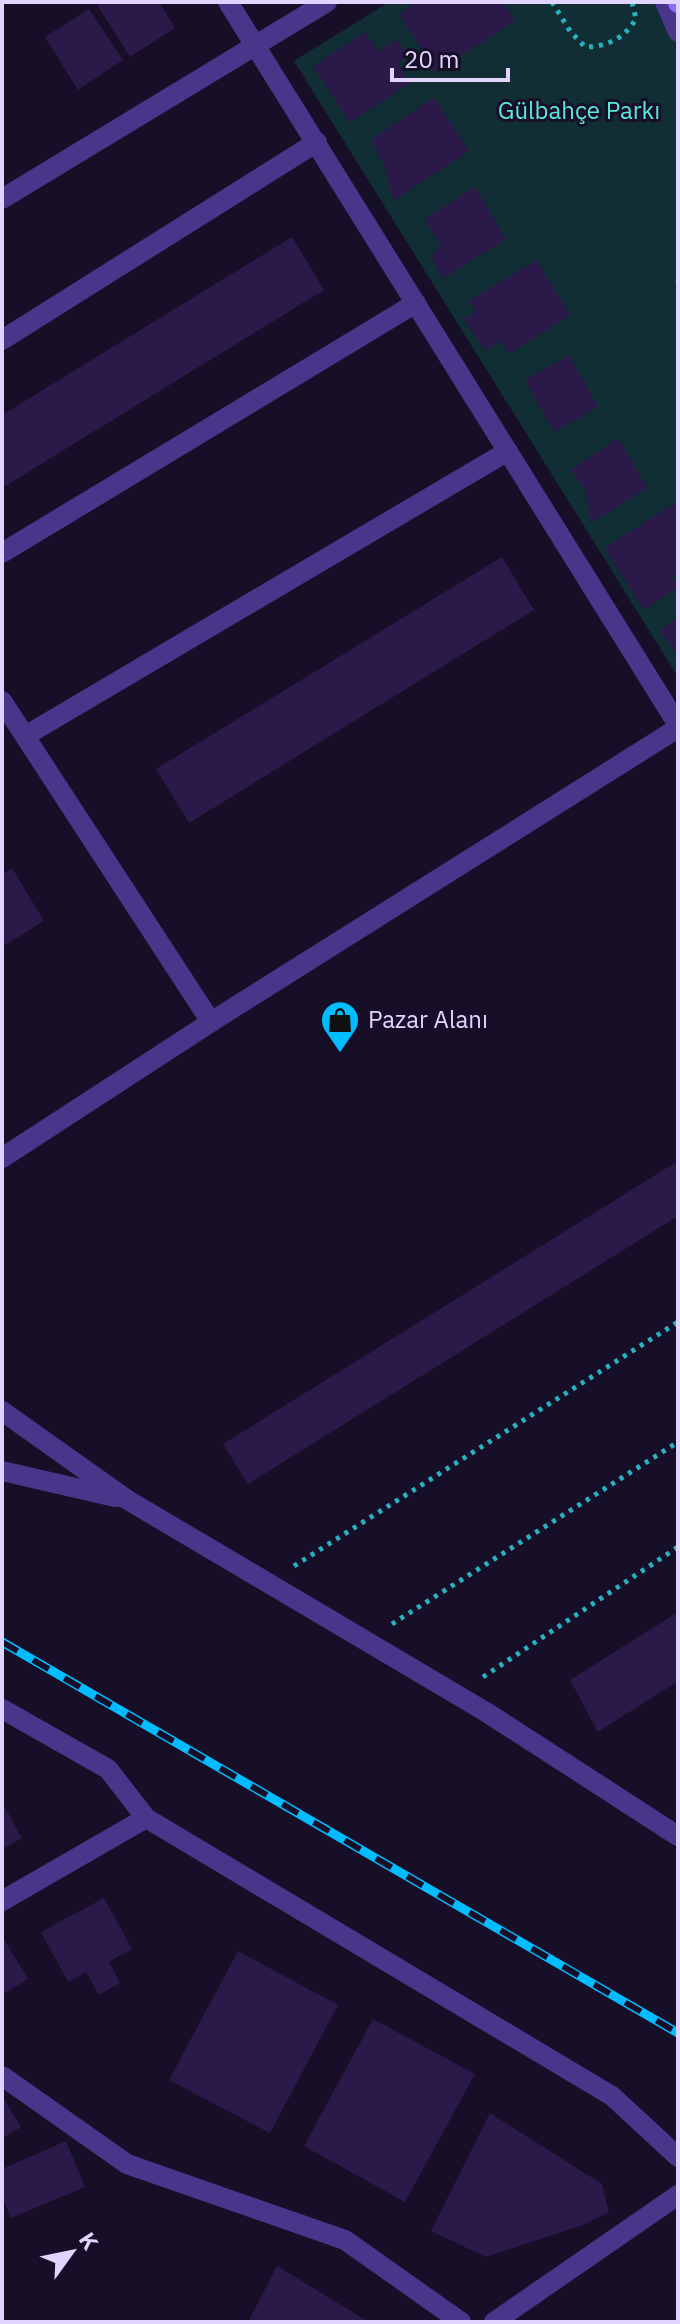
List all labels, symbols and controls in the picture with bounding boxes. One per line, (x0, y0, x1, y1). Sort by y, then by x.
scale bar (392, 32, 508, 82)
text: 20 m (404, 43, 459, 75)
park label: Gülbahçe Parkı (498, 94, 660, 126)
shop icon: Pazar Alanı (319, 999, 361, 1054)
place label: Pazar Alanı (368, 1003, 488, 1035)
north arrow (32, 2212, 112, 2292)
text: K (73, 2227, 106, 2256)

